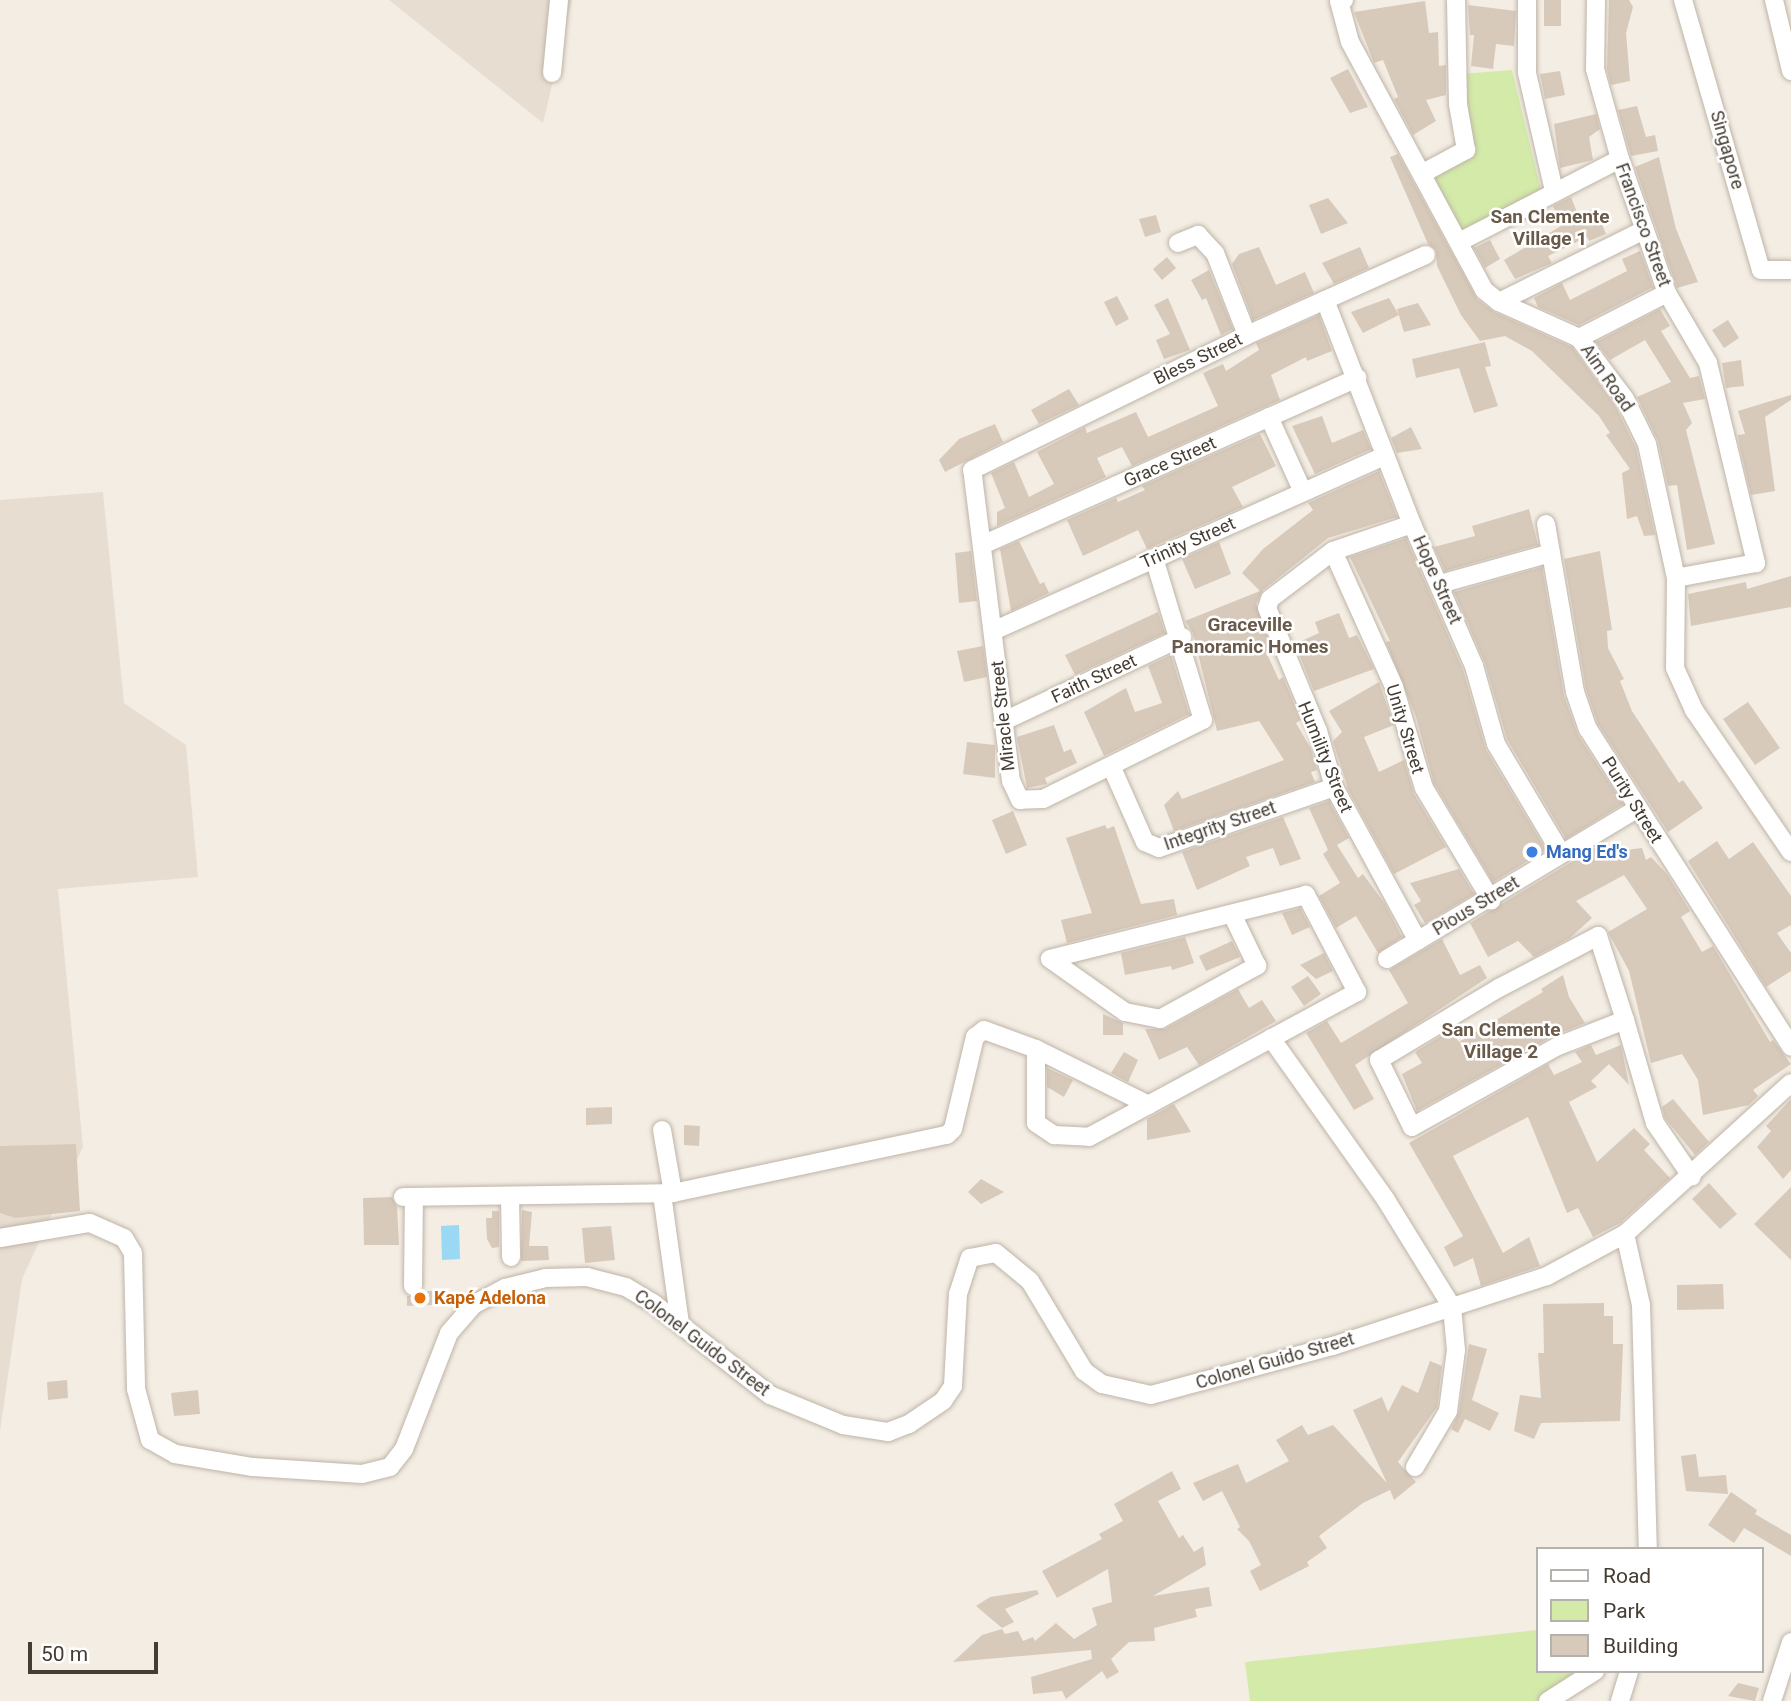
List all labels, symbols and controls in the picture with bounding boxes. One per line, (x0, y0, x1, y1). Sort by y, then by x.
street label: Singapore (1705, 108, 1749, 192)
street label: Francisco Street (1611, 160, 1675, 290)
district label: San Clemente Village 1 (1490, 206, 1610, 250)
street label: Bless Street (1150, 328, 1246, 390)
street label: Aim Road (1576, 340, 1638, 416)
street label: Grace Street (1121, 432, 1219, 492)
street label: Trinity Street (1137, 513, 1239, 573)
street label: Hope Street (1408, 532, 1466, 628)
district label: Graceville Panoramic Homes (1171, 614, 1329, 658)
street label: Faith Street (1048, 650, 1140, 708)
street label: Miracle Street (986, 660, 1020, 772)
street label: Unity Street (1381, 682, 1429, 776)
street label: Humility Street (1293, 698, 1357, 816)
street label: Purity Street (1597, 753, 1667, 847)
street label: Integrity Street (1161, 797, 1279, 855)
place label: Mang Ed's (1546, 841, 1628, 863)
marker: Mang Ed's (1524, 844, 1540, 860)
street label: Pious Street (1429, 872, 1523, 940)
district label: San Clemente Village 2 (1441, 1019, 1561, 1063)
street label: Colonel Guido Street (630, 1285, 774, 1401)
place label: Kapé Adelona (434, 1287, 546, 1309)
marker: Kapé Adelona (412, 1290, 428, 1306)
street label: Colonel Guido Street (1193, 1328, 1357, 1394)
legend (1536, 1547, 1763, 1673)
text: Road (1603, 1564, 1651, 1588)
text: Park (1603, 1599, 1645, 1623)
scale bar (32, 1628, 161, 1672)
text: Building (1603, 1634, 1678, 1658)
text: 50 m (41, 1642, 88, 1666)

